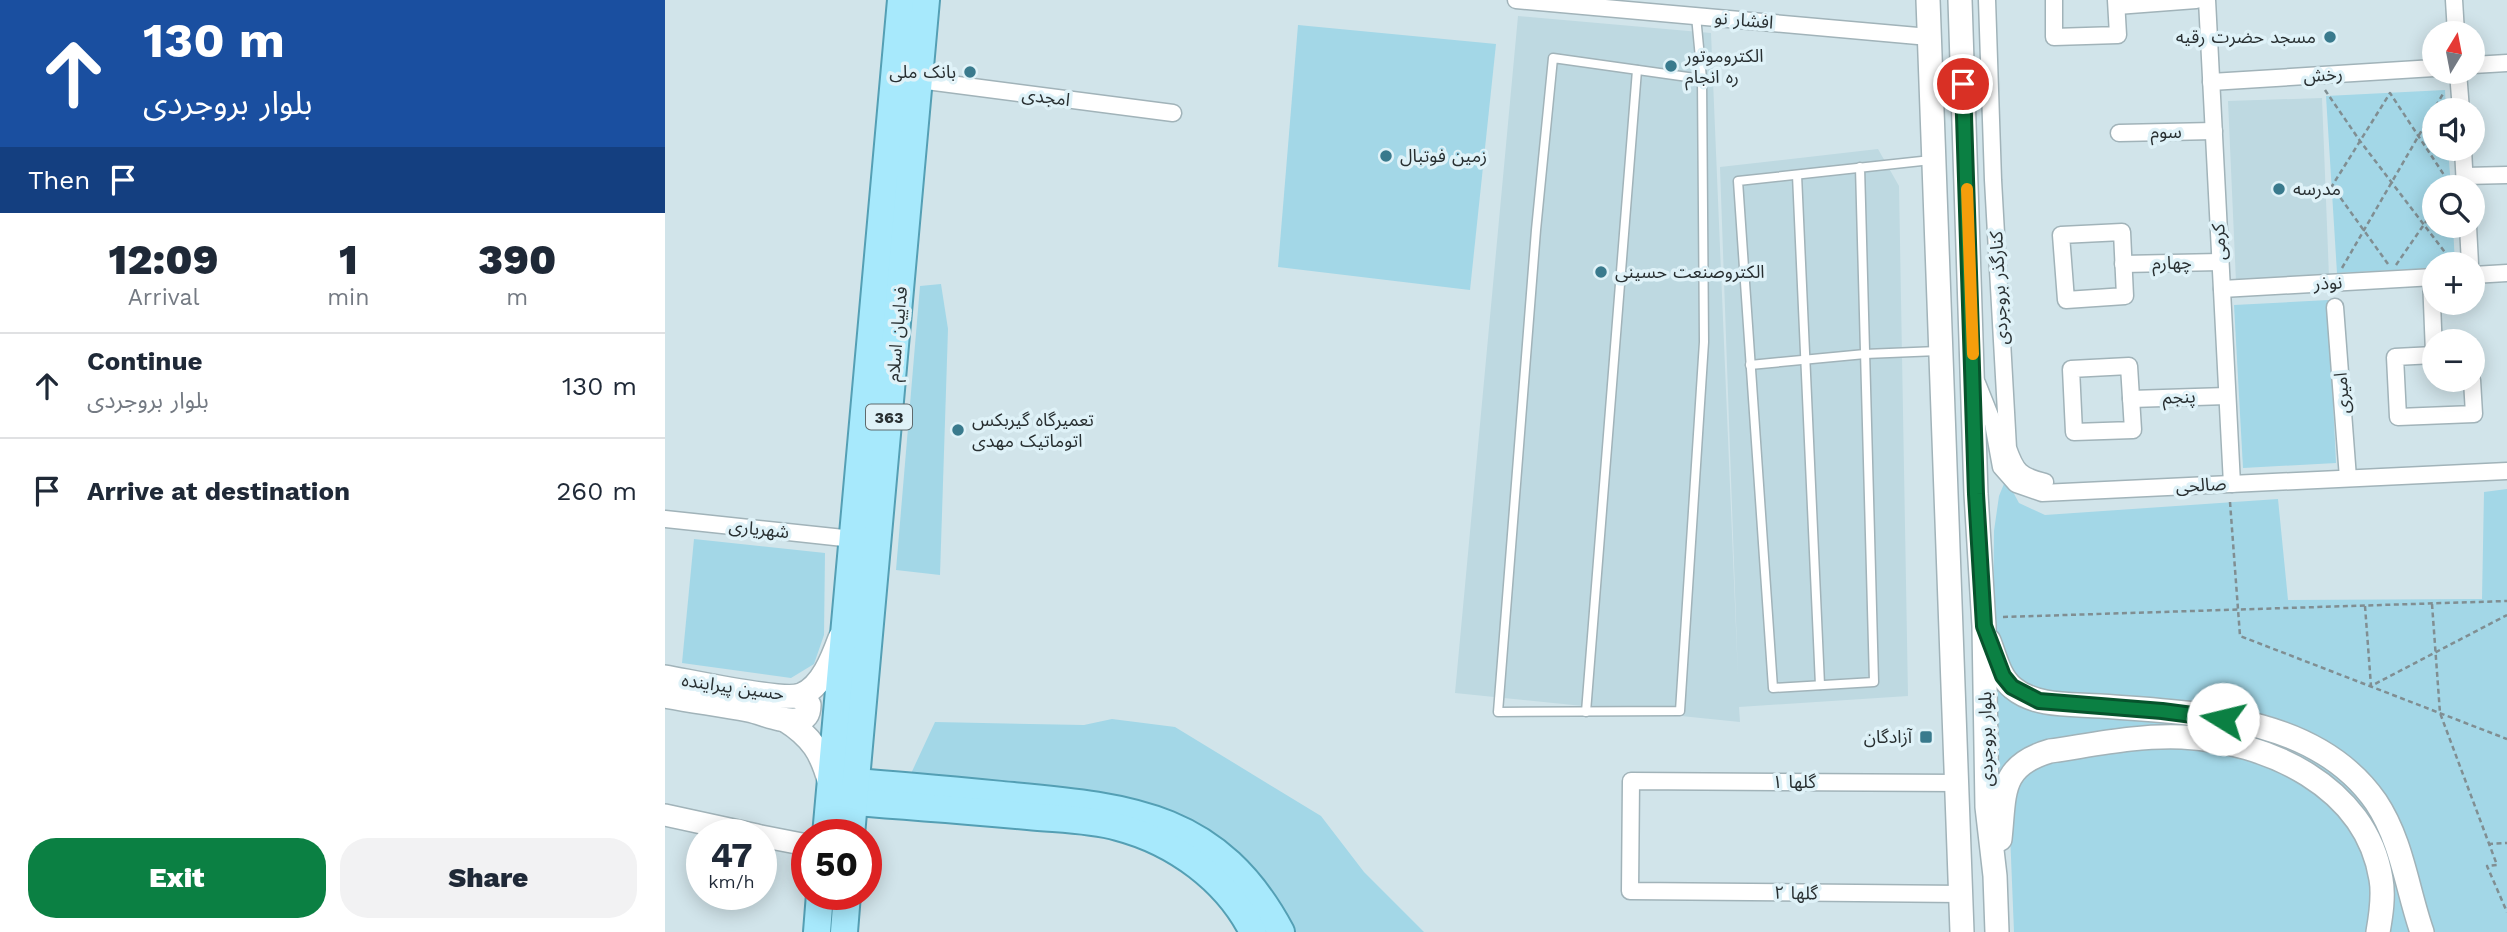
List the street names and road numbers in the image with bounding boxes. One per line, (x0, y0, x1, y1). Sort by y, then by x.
street label: افشار نو (1714, 6, 1774, 34)
street label: رخش (2303, 63, 2343, 87)
street label: امجدی (1021, 83, 1071, 111)
street label: سوم (2150, 121, 2182, 146)
street label: کرمی (2207, 223, 2231, 261)
street label: کنارگذر بروجردی (1985, 230, 2013, 345)
street label: چهارم (2152, 252, 2192, 277)
street label: نوذر (2312, 271, 2343, 295)
street label: فداییان اسلام (882, 285, 915, 383)
street label: امیری (2330, 372, 2354, 414)
street label: پنجم (2162, 385, 2196, 411)
road number: 363 (866, 404, 912, 430)
street label: صالحی (2175, 473, 2227, 497)
street label: شهریاری (728, 515, 790, 543)
street label: حسین پیراینده (680, 669, 786, 705)
street label: بلوار بروجردی (1974, 691, 1998, 787)
street label: گلها ۱ (1772, 771, 1816, 792)
street label: گلها ۲ (1774, 882, 1819, 903)

